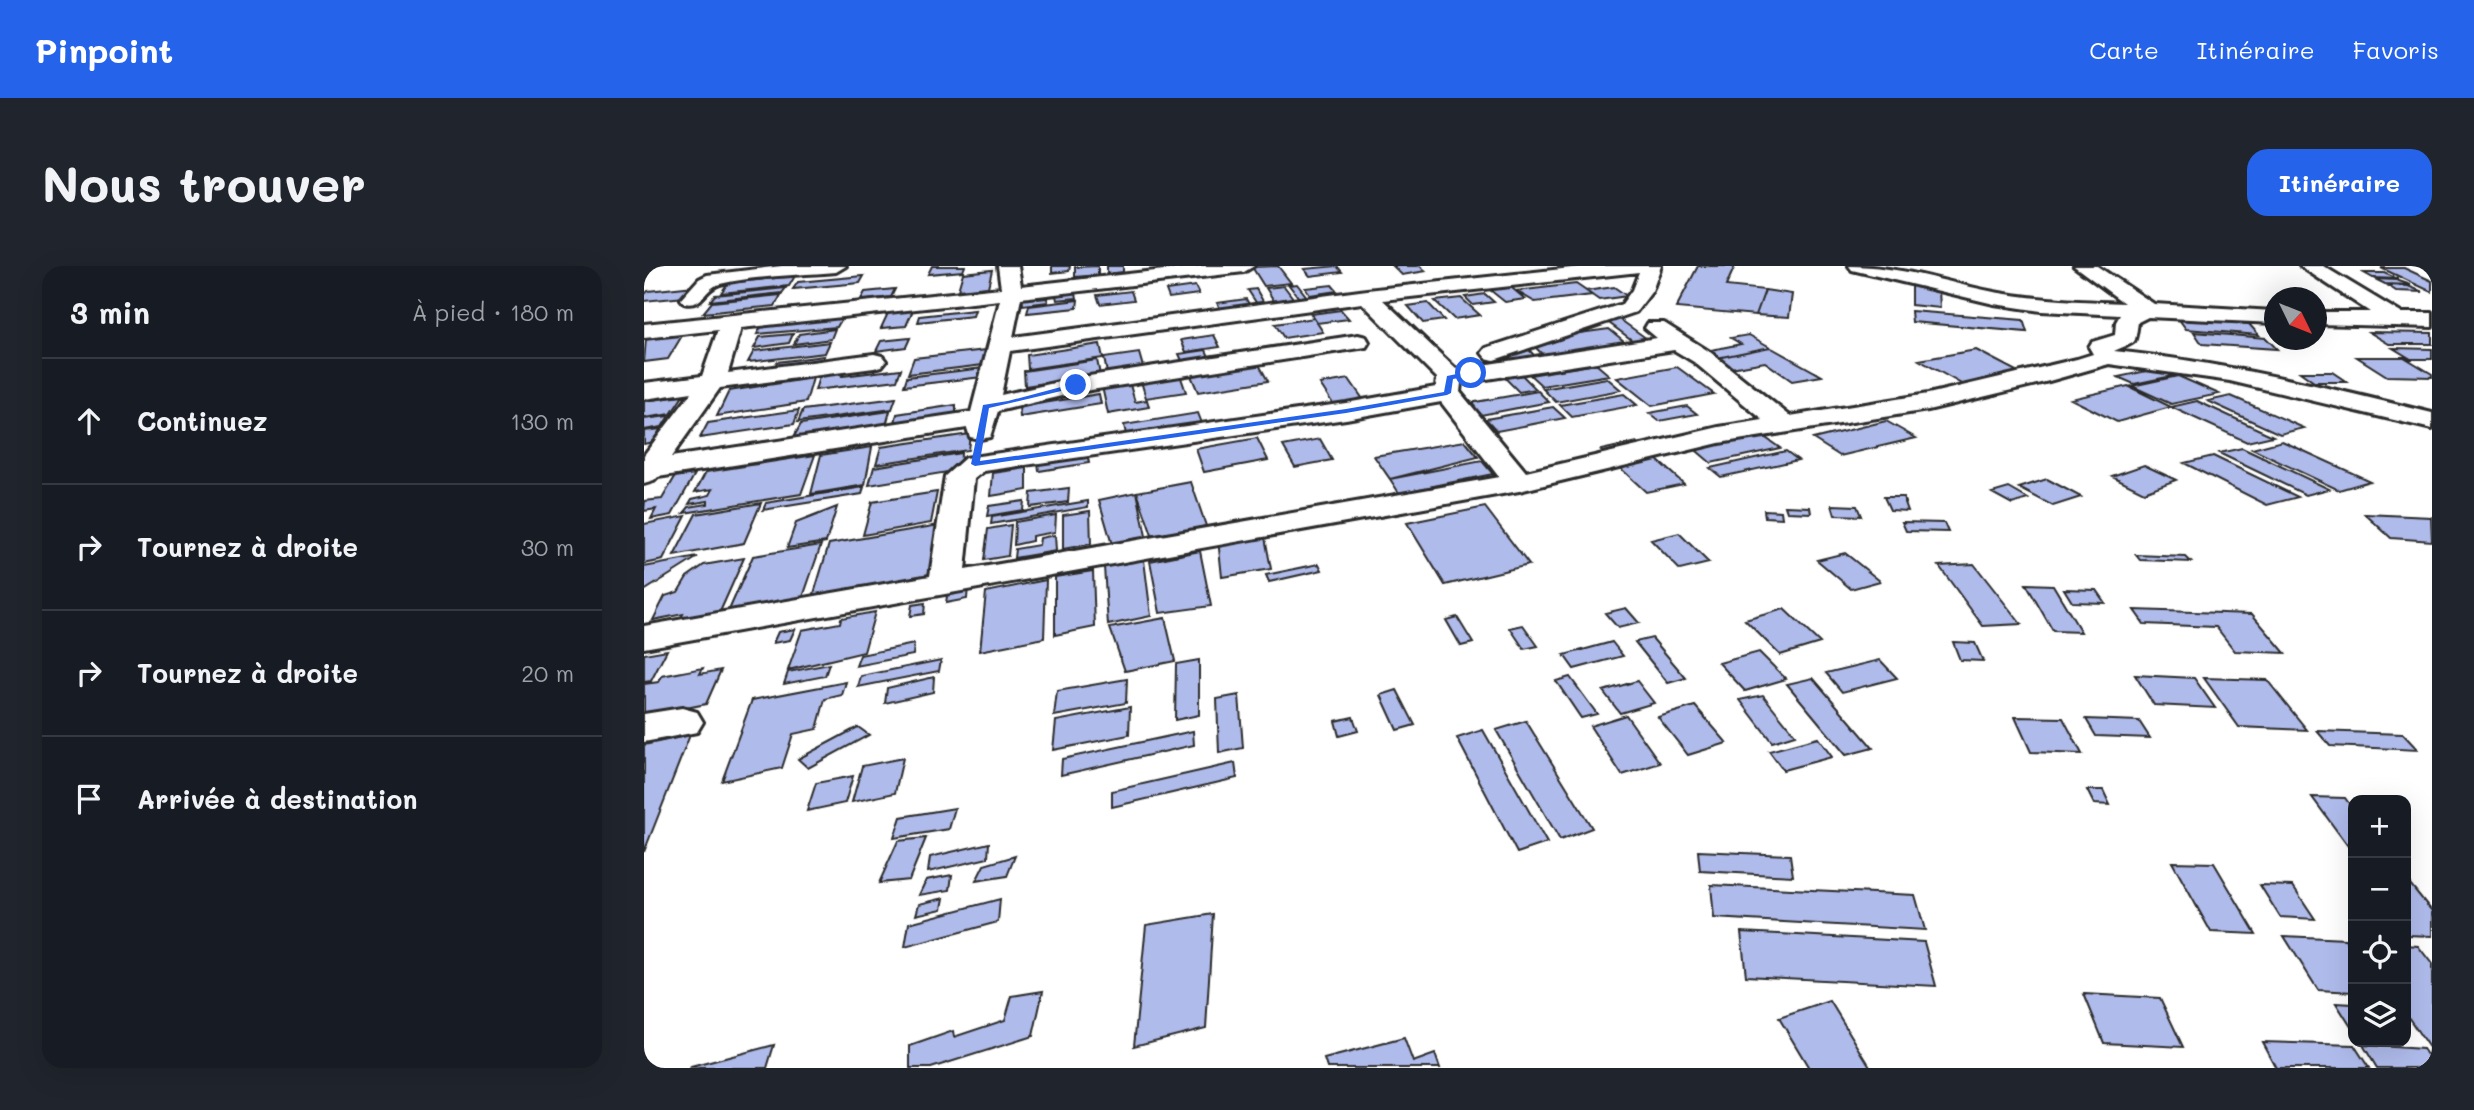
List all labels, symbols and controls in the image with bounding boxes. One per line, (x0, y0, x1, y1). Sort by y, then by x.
text: Pinpoint (35, 28, 173, 71)
text: Carte (2089, 34, 2159, 65)
text: Itinéraire (2197, 34, 2315, 65)
text: Favoris (2353, 34, 2439, 65)
button: Itinéraire (2247, 149, 2432, 216)
text: Nous trouver (42, 151, 366, 214)
north arrow (2264, 287, 2327, 350)
text: 3 min (70, 292, 150, 332)
text: À pied · 180 m (412, 297, 574, 327)
route start (1455, 357, 1486, 388)
route end (1060, 369, 1091, 400)
icon: ahead (70, 402, 108, 440)
text: Continuez (137, 404, 267, 438)
text: 130 m (510, 406, 574, 436)
icon: right (70, 528, 108, 566)
text: Tournez à droite (137, 530, 358, 564)
text: 30 m (521, 532, 574, 562)
icon: right (70, 654, 108, 692)
text: Tournez à droite (137, 656, 358, 690)
text: 20 m (521, 658, 574, 688)
icon: arrive (70, 780, 108, 818)
text: Arrivée à destination (137, 782, 417, 816)
map controls (2348, 795, 2411, 1047)
button: + (2348, 795, 2411, 858)
button: − (2348, 858, 2411, 921)
button: locate (2348, 921, 2411, 984)
button: layers (2348, 984, 2411, 1047)

